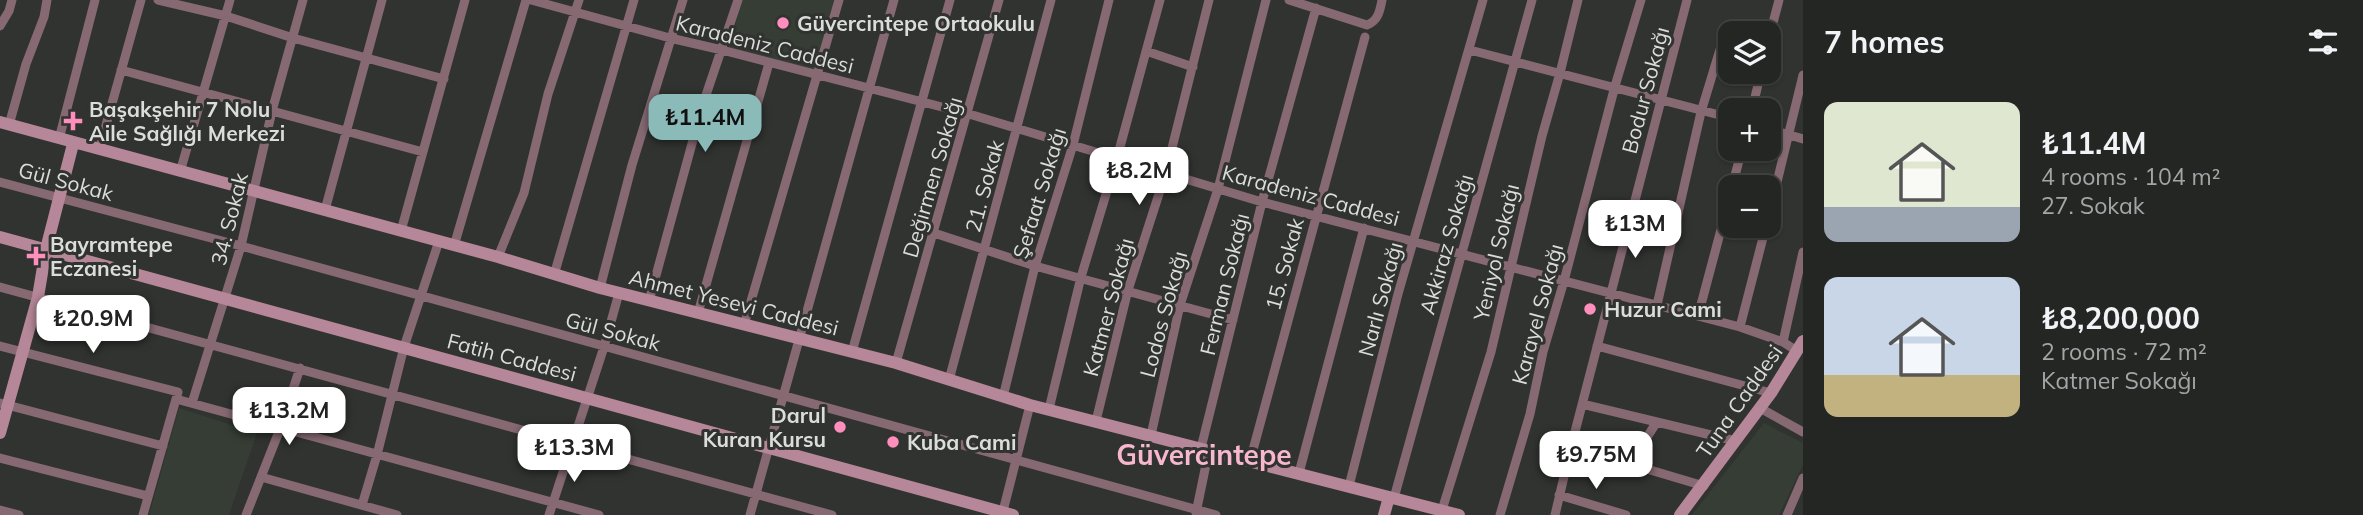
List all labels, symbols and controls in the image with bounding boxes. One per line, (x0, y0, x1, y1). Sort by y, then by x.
street label: Karadeniz Caddesi (673, 9, 857, 79)
place label: Güvercintepe Ortaokulu (797, 10, 1035, 36)
marker: Güvercintepe Ortaokulu (775, 15, 791, 31)
map controls (1718, 21, 1781, 238)
button: layers (1718, 21, 1781, 84)
text: 7 homes (1824, 23, 1945, 61)
icon: filters (2304, 23, 2342, 61)
street label: Bodur Sokağı (1616, 24, 1674, 156)
pin: ₺11.4M (648, 94, 762, 154)
street label: Değirmen Sokağı (897, 94, 967, 260)
place label: Başakşehir 7 Nolu Aile Sağlığı Merkezi (89, 96, 285, 146)
button: + (1718, 98, 1781, 161)
text: ₺11.4M (665, 102, 745, 131)
marker: Başakşehir 7 Nolu Aile Sağlığı Merkezi (63, 111, 83, 131)
street label: Şefaat Sokağı (1007, 124, 1071, 262)
text: ₺11.4M (2041, 124, 2147, 162)
icon: home (1880, 130, 1964, 214)
street label: 21. Sokak (959, 137, 1009, 235)
pin: ₺8.2M (1090, 148, 1188, 207)
text: ₺8.2M (1105, 155, 1173, 184)
street label: Gül Sokak (16, 156, 116, 206)
street label: Karadeniz Caddesi (1220, 159, 1402, 231)
text: 4 rooms · 104 m² (2041, 162, 2221, 191)
street label: 34. Sokak (205, 170, 253, 268)
street label: Akkiraz Sokağı (1414, 171, 1478, 317)
button: − (1718, 175, 1781, 238)
street label: Yeniyol Sokağı (1467, 181, 1524, 324)
text: 27. Sokak (2041, 191, 2145, 220)
pin: ₺13M (1594, 201, 1676, 260)
text: ₺13M (1604, 208, 1666, 237)
street label: Ferman Sokağı (1194, 210, 1254, 358)
street label: 15. Sokak (1259, 215, 1309, 313)
place label: Bayramtepe Eczanesi (50, 231, 173, 281)
street label: Katmer Sokağı (1077, 235, 1139, 379)
street label: Narlı Sokağı (1352, 239, 1408, 359)
street label: Karayel Sokağı (1506, 241, 1568, 387)
marker: Bayramtepe Eczanesi (28, 248, 44, 264)
street label: Lodos Sokağı (1134, 248, 1192, 380)
street label: Ahmet Yesevi Caddesi (627, 263, 841, 341)
pin: ₺20.9M (36, 296, 150, 355)
place label: Huzur Cami (1604, 296, 1722, 322)
text: ₺8,200,000 (2041, 299, 2200, 337)
marker: Huzur Cami (1582, 301, 1598, 317)
text: ₺20.9M (53, 303, 133, 332)
icon: home (1880, 305, 1964, 389)
street label: Gül Sokak (563, 306, 663, 356)
street label: Fatih Caddesi (445, 327, 579, 387)
text: 2 rooms · 72 m² (2041, 337, 2207, 366)
street label: Tuna Caddesi (1690, 339, 1788, 463)
text: Katmer Sokağı (2041, 366, 2197, 395)
pin: ₺13.2M (232, 388, 346, 447)
text: ₺13.2M (249, 395, 329, 424)
place label: Darul Kuran Kursu (703, 402, 826, 452)
marker: Darul Kuran Kursu (832, 419, 848, 435)
pin: ₺13.3M (517, 424, 631, 484)
place label: Kuba Cami (907, 429, 1016, 455)
text: ₺13.3M (534, 432, 614, 461)
pin: ₺9.75M (1539, 432, 1653, 491)
marker: Kuba Cami (885, 434, 901, 450)
district label: Güvercintepe (1116, 437, 1292, 472)
text: ₺9.75M (1556, 439, 1636, 468)

